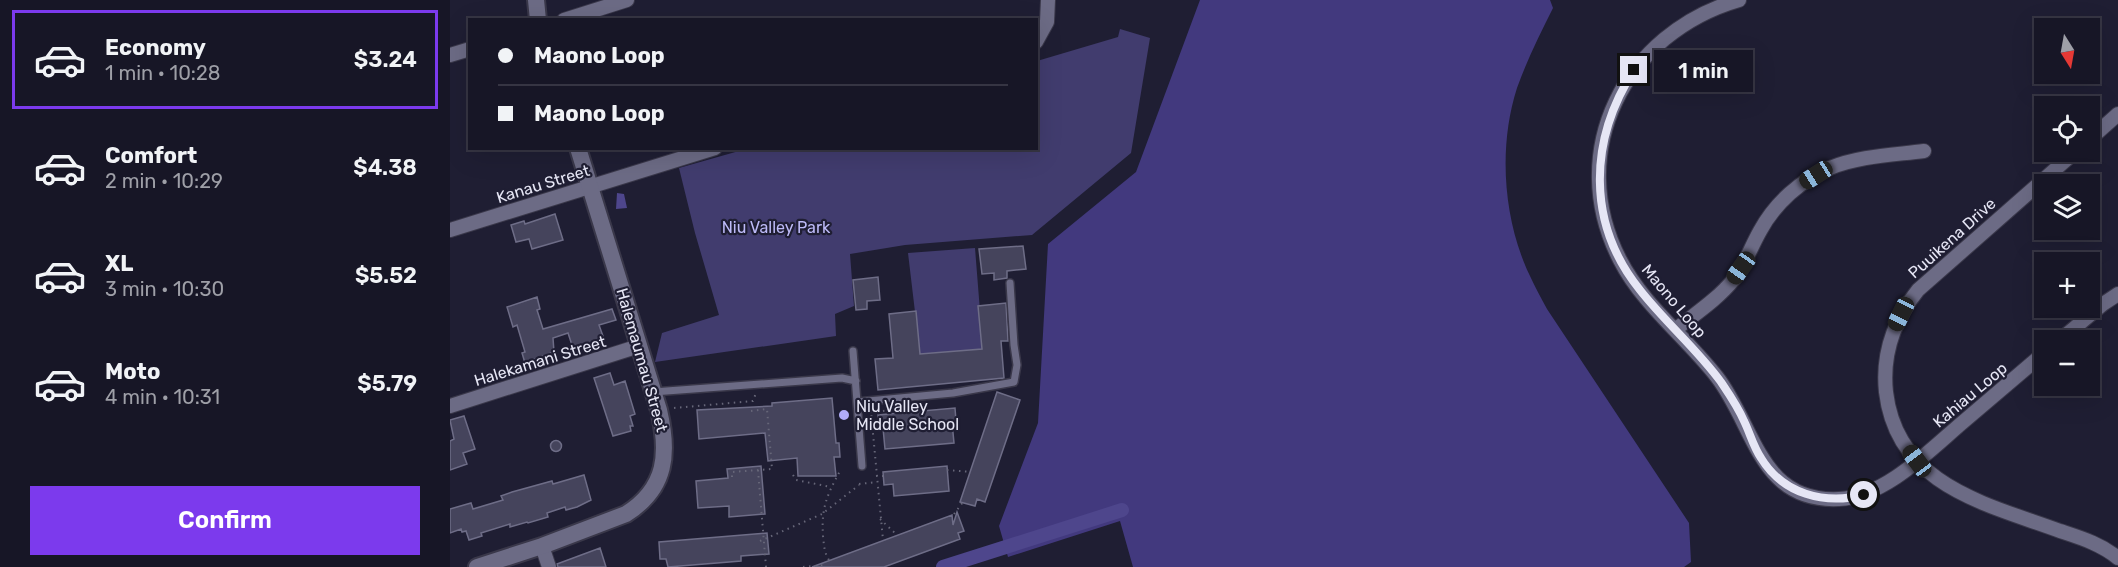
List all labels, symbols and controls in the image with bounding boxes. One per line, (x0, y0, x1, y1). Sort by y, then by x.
north arrow (2034, 18, 2100, 84)
map controls (2034, 18, 2100, 396)
icon: car (33, 33, 87, 87)
text: Economy (105, 34, 206, 61)
text: Maono Loop (534, 42, 665, 69)
text: $3.24 (354, 46, 417, 73)
callout: 1 min (1655, 49, 1754, 91)
route end (1620, 56, 1647, 83)
text: 1 min (1678, 59, 1729, 83)
text: 1 min · 10:28 (105, 61, 220, 85)
button: locate (2034, 96, 2100, 162)
text: Maono Loop (534, 100, 665, 127)
icon: car (33, 141, 87, 195)
text: Comfort (105, 142, 197, 169)
text: $4.38 (353, 154, 417, 181)
car (1796, 158, 1836, 192)
street label: Kanau Street (494, 161, 592, 207)
text: 2 min · 10:29 (105, 169, 223, 193)
button: layers (2034, 174, 2100, 240)
street label: Puuikena Drive (1904, 194, 2000, 282)
park label: Niu Valley Park (722, 218, 831, 237)
car (1723, 248, 1759, 288)
icon: car (33, 249, 87, 303)
text: XL (105, 250, 133, 277)
button: + (2034, 252, 2100, 318)
street label: Maono Loop (1638, 260, 1710, 342)
text: $5.52 (355, 262, 417, 289)
text: 3 min · 10:30 (105, 277, 224, 301)
street label: Halemaumau Street (612, 286, 672, 434)
car (1885, 294, 1917, 334)
button: − (2034, 330, 2100, 396)
street label: Halekamani Street (472, 332, 608, 390)
icon: car (33, 357, 87, 411)
text: Moto (105, 358, 160, 385)
street label: Kahiau Loop (1929, 358, 2011, 432)
text: $5.79 (357, 370, 417, 397)
text: 4 min · 10:31 (105, 385, 220, 409)
place label: Niu Valley Middle School (856, 397, 959, 434)
marker: Niu Valley Middle School (837, 408, 851, 422)
car (1899, 441, 1935, 481)
route start (1850, 481, 1877, 508)
button: Confirm (30, 486, 420, 555)

